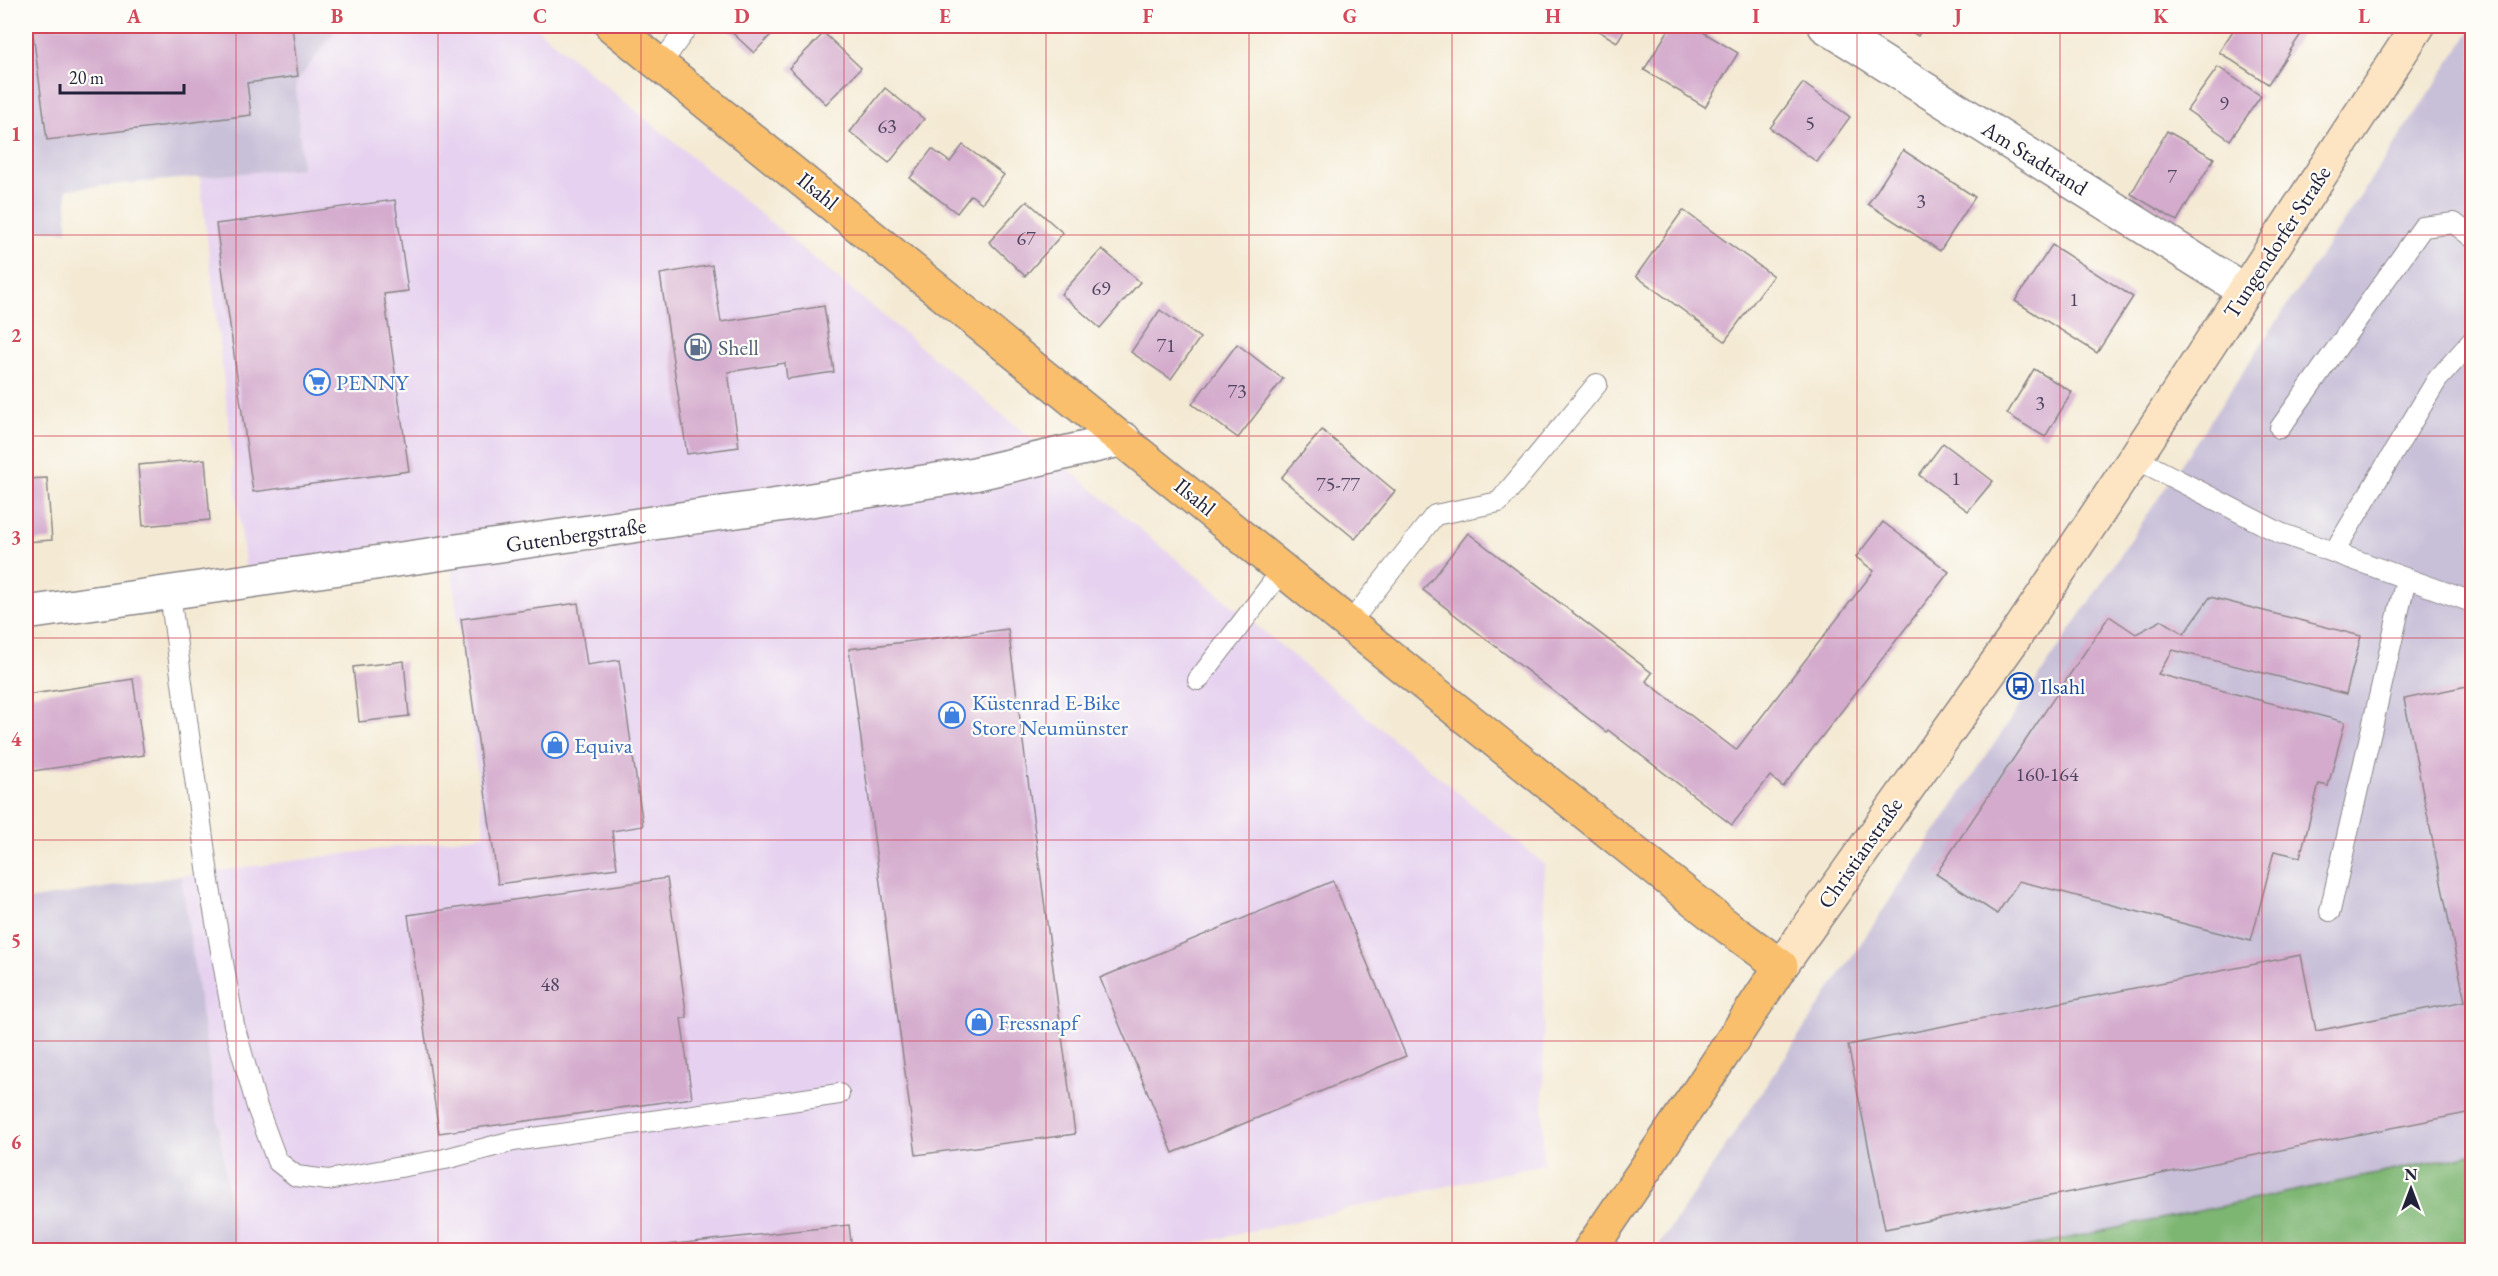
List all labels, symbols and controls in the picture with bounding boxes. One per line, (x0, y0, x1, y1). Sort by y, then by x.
text: A (126, 3, 142, 29)
text: B (331, 3, 343, 29)
text: C (533, 3, 547, 29)
text: D (734, 3, 750, 29)
text: E (939, 3, 951, 29)
text: F (1143, 3, 1154, 29)
text: G (1343, 3, 1357, 29)
text: H (1545, 3, 1561, 29)
text: I (1752, 3, 1760, 29)
text: J (1952, 3, 1962, 29)
text: K (2153, 3, 2169, 29)
text: L (2358, 3, 2370, 29)
scale bar (60, 57, 184, 95)
text: 20 m (69, 66, 104, 89)
house number: 9 (2219, 90, 2229, 116)
house number: 5 (1805, 110, 1815, 136)
house number: 63 (877, 113, 897, 139)
street label: Am Stadtrand (1976, 113, 2094, 202)
text: 1 (11, 121, 21, 147)
street label: Tungendorfer Straße (2217, 160, 2338, 324)
house number: 7 (2167, 163, 2177, 189)
street label: Ilsahl (791, 165, 845, 217)
house number: 3 (1916, 188, 1926, 214)
house number: 67 (1016, 225, 1036, 251)
house number: 69 (1091, 275, 1111, 301)
house number: 1 (2069, 286, 2079, 312)
text: 2 (11, 322, 22, 348)
fuel station icon: Shell (683, 332, 713, 362)
house number: 71 (1156, 332, 1176, 358)
place label: Shell (718, 333, 759, 362)
supermarket icon: PENNY (302, 367, 332, 397)
place label: PENNY (336, 368, 409, 397)
house number: 73 (1227, 378, 1247, 404)
house number: 3 (2035, 390, 2045, 416)
house number: 1 (1951, 465, 1961, 491)
street label: Ilsahl (1168, 471, 1222, 523)
house number: 75-77 (1316, 471, 1360, 497)
street label: Gutenbergstraße (504, 511, 648, 559)
text: 3 (11, 524, 21, 550)
bus stop icon: Ilsahl (2005, 671, 2035, 701)
place label: Ilsahl (2040, 672, 2085, 701)
place label: Küstenrad E-Bike Store Neumünster (972, 688, 1129, 742)
shop icon: Küstenrad E-Bike Store Neumünster (937, 700, 967, 730)
text: 4 (11, 726, 22, 752)
shop icon: Equiva (540, 730, 570, 760)
place label: Equiva (574, 731, 633, 760)
house number: 160-164 (2015, 761, 2079, 787)
street label: Christianstraße (1811, 791, 1909, 914)
text: 5 (11, 927, 21, 953)
house number: 48 (540, 971, 560, 997)
shop icon: Fressnapf (964, 1007, 994, 1037)
place label: Fressnapf (998, 1008, 1081, 1037)
text: 6 (11, 1129, 22, 1155)
north arrow (2381, 1159, 2441, 1219)
text: N (2405, 1164, 2418, 1185)

